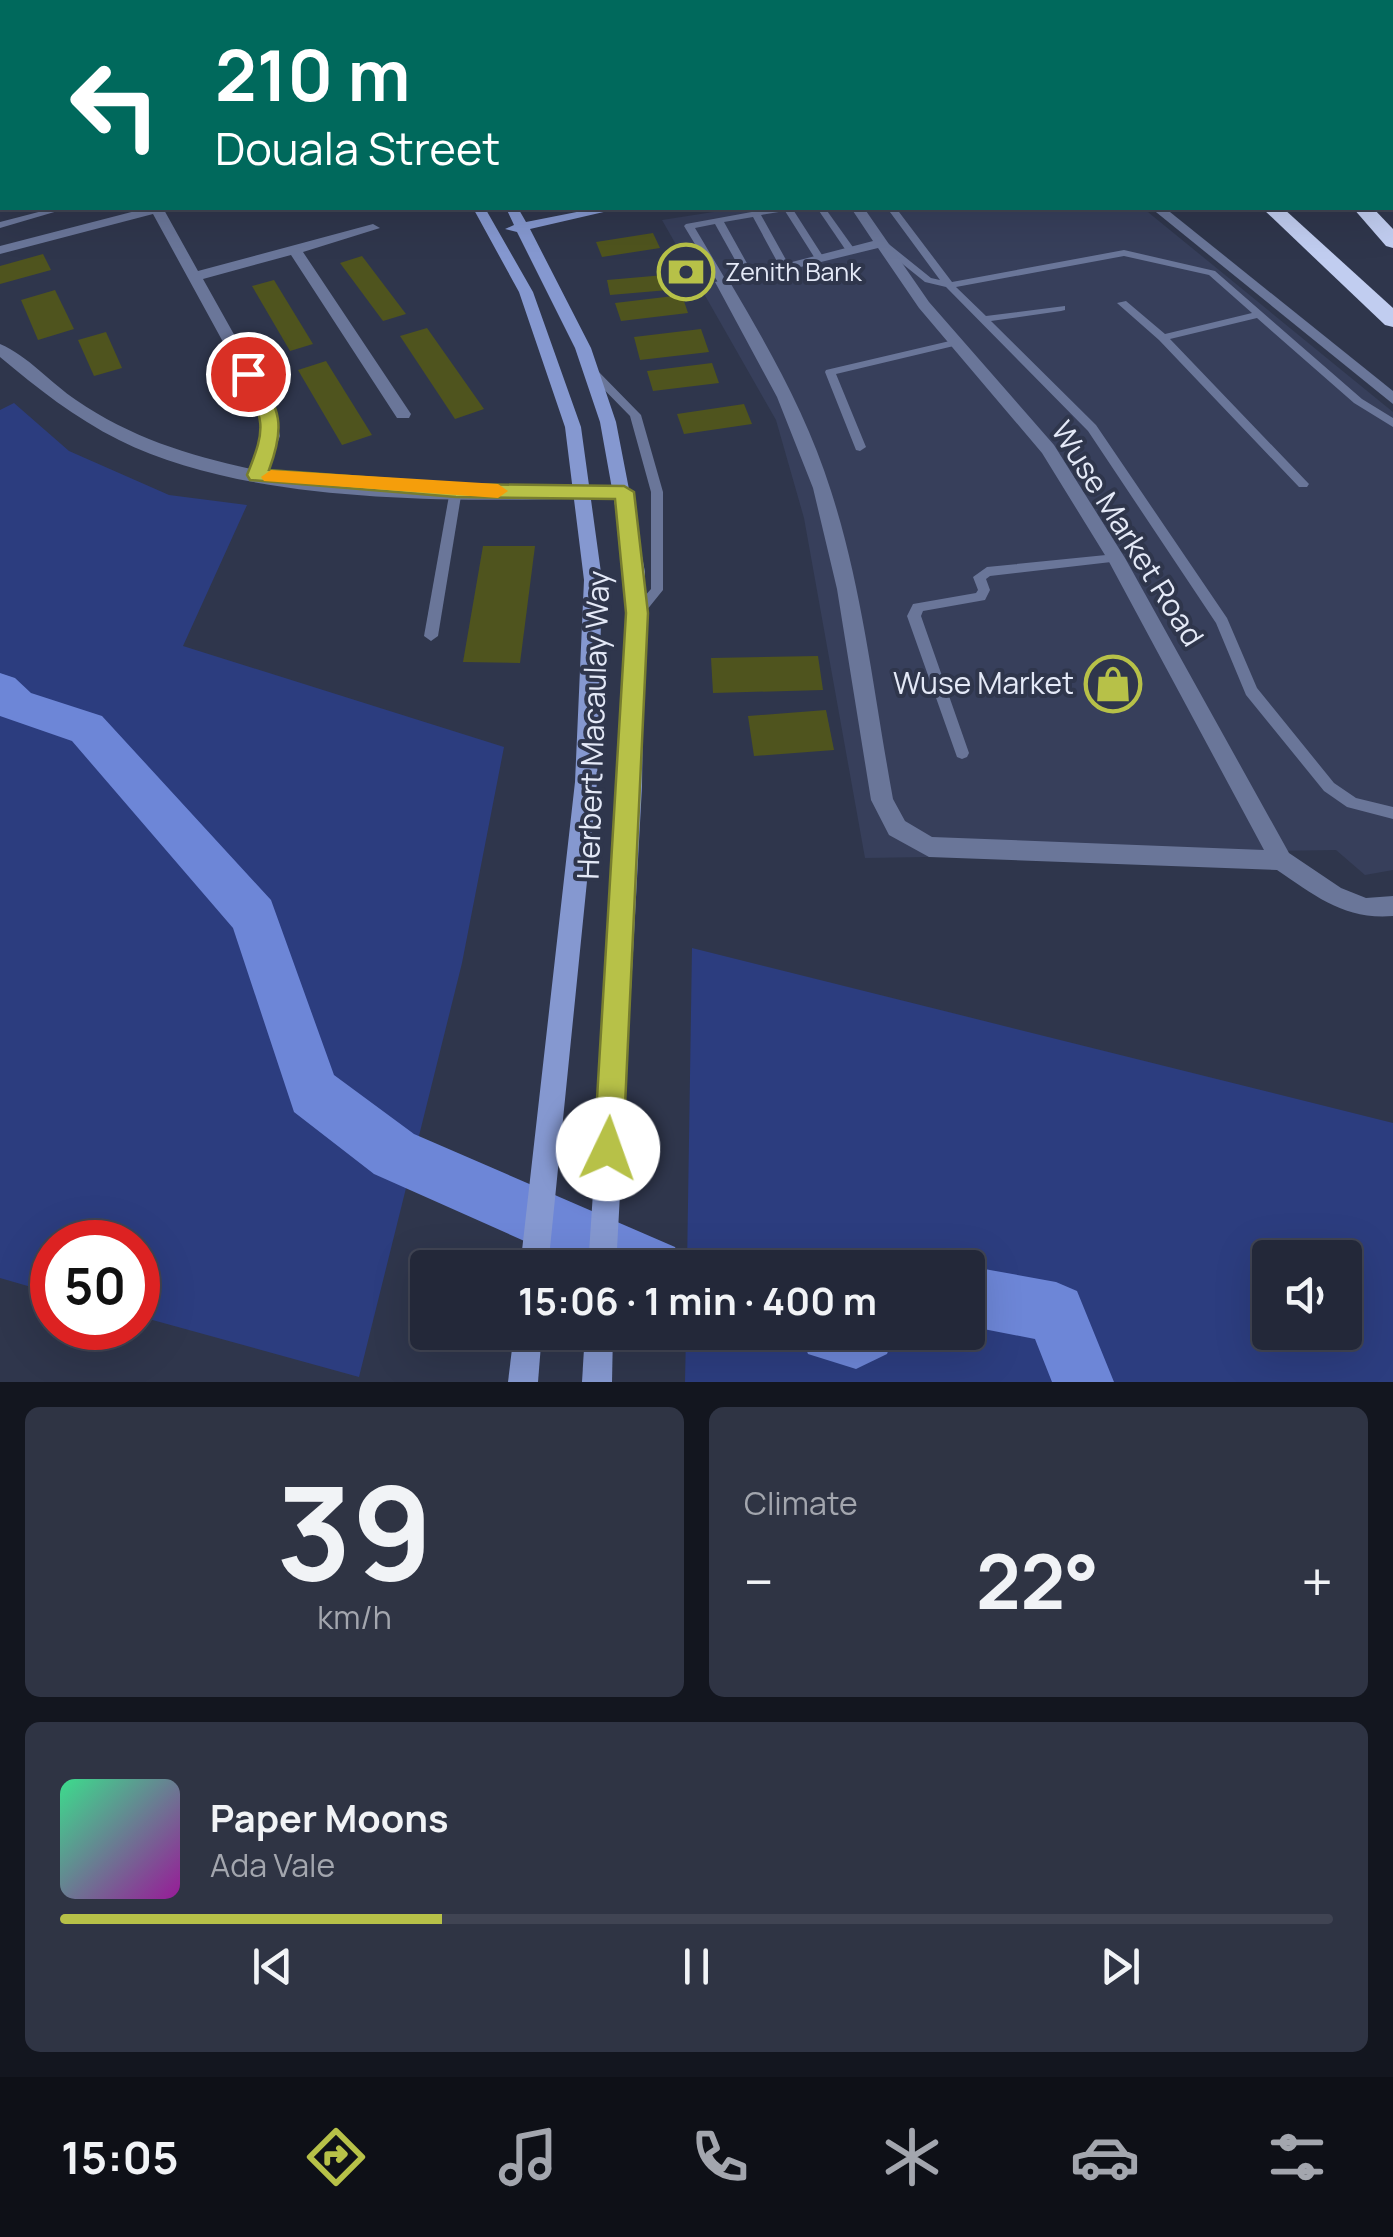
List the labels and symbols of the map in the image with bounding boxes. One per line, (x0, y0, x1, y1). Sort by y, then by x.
bank icon: Zenith Bank (656, 242, 716, 302)
place label: Zenith Bank (725, 254, 862, 289)
pin (206, 332, 291, 417)
street label: Wuse Market Road (1042, 413, 1214, 654)
street label: Herbert Macaulay Way (567, 570, 618, 880)
shop icon: Wuse Market (1083, 654, 1143, 714)
place label: Wuse Market (893, 662, 1074, 703)
position arrow (556, 1097, 660, 1201)
speed limit sign: 50 (30, 1220, 160, 1350)

